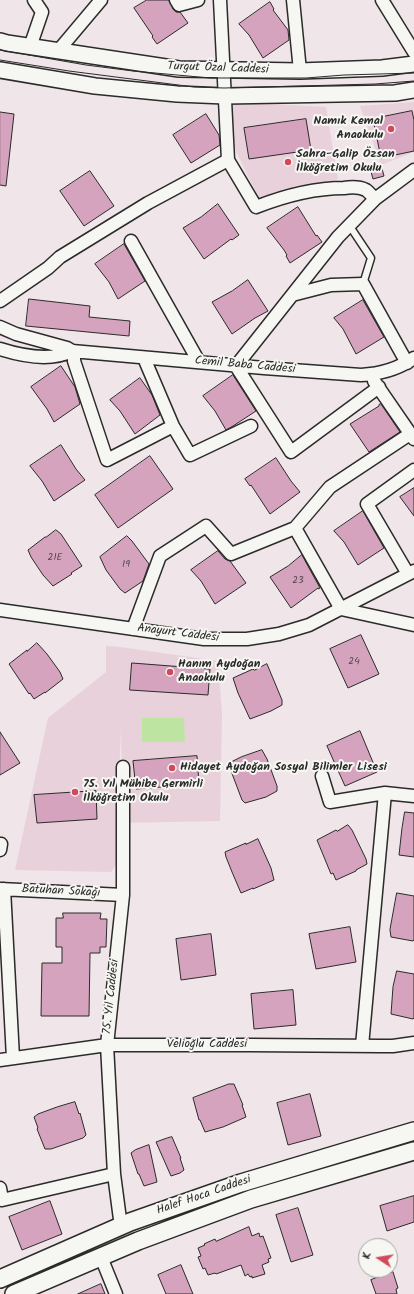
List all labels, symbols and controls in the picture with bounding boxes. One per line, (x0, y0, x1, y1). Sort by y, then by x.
street label: Turgut Özal Caddesi (167, 60, 269, 78)
place label: Namık Kemal Anaokulu (314, 115, 383, 143)
marker: Namık Kemal Anaokulu (386, 124, 396, 134)
place label: Sahra-Galip Özsan İlköğretim Okulu (296, 148, 395, 176)
marker: Sahra-Galip Özsan İlköğretim Okulu (283, 157, 293, 167)
street label: Cemil Baba Caddesi (194, 354, 296, 378)
house number: 21E (48, 552, 62, 564)
house number: 19 (122, 559, 130, 571)
house number: 23 (292, 575, 304, 587)
street label: Anayurt Caddesi (136, 622, 220, 646)
house number: 24 (348, 656, 360, 668)
place label: Hanım Aydoğan Anaokulu (178, 658, 260, 686)
marker: Hanım Aydoğan Anaokulu (165, 667, 175, 677)
place label: Hidayet Aydoğan Sosyal Bilimler Lisesi (180, 761, 387, 775)
marker: Hidayet Aydoğan Sosyal Bilimler Lisesi (167, 763, 177, 773)
place label: 75. Yıl Mühibe Germirli İlköğretim Okulu (83, 778, 203, 806)
marker: 75. Yıl Mühibe Germirli İlköğretim Okulu (70, 787, 80, 797)
street label: Batuhan Sokağı (21, 883, 101, 901)
street label: 75. Yıl Caddesi (101, 959, 123, 1035)
street label: Velioğlu Caddesi (167, 1038, 247, 1052)
street label: Halef Hoca Caddesi (155, 1173, 253, 1219)
north arrow (358, 1238, 398, 1278)
text: K (358, 1251, 377, 1261)

